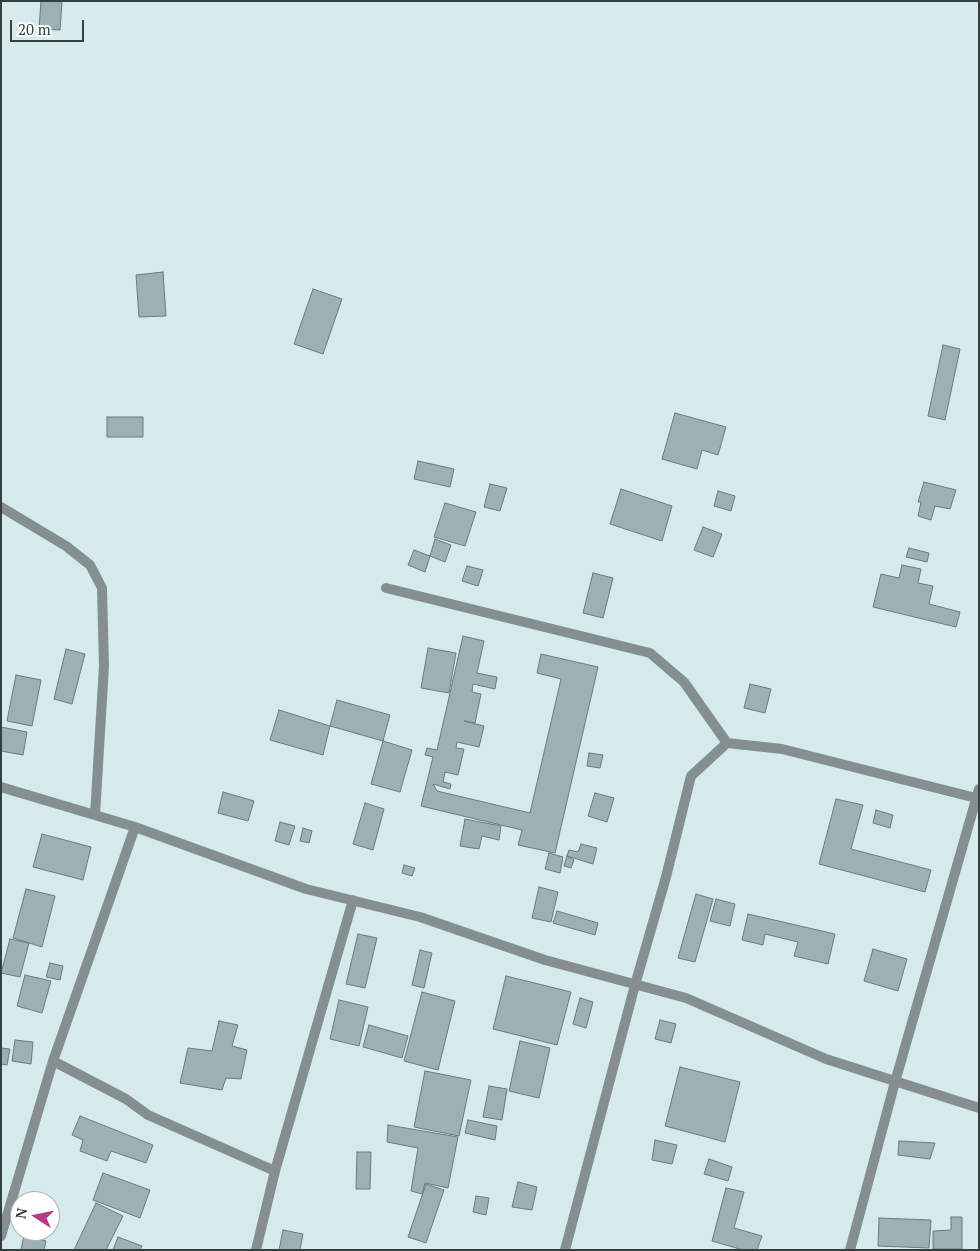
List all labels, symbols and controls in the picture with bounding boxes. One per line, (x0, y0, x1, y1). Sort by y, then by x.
scale bar (12, 10, 86, 42)
text: 20 m (18, 19, 51, 39)
north arrow (10, 1191, 60, 1241)
text: N (10, 1206, 31, 1220)

